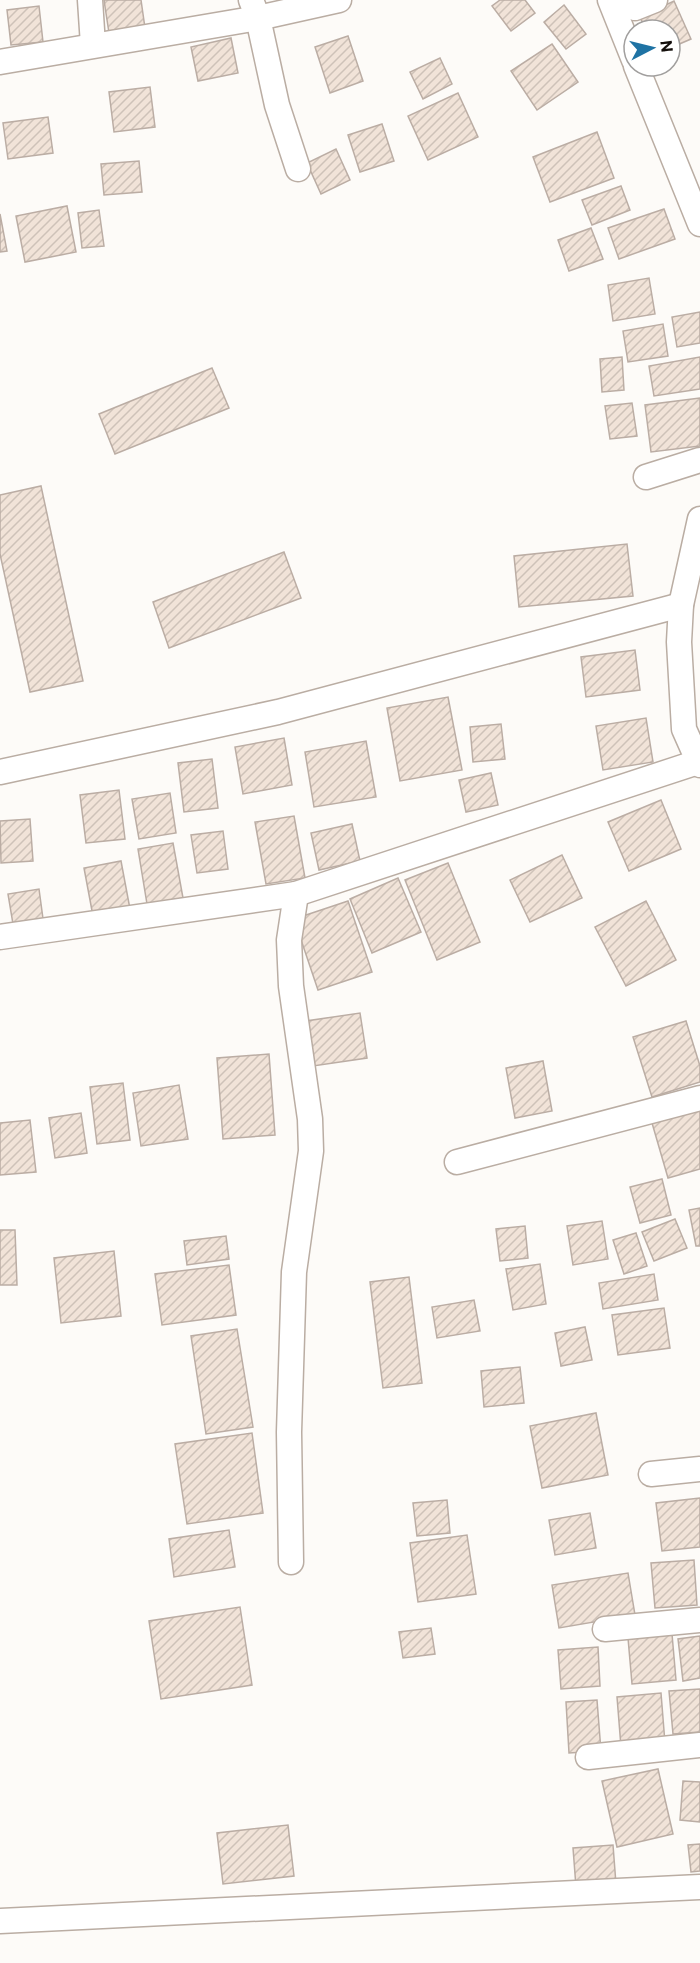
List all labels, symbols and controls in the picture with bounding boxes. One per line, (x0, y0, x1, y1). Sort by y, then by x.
north arrow (622, 18, 682, 78)
text: N (657, 39, 678, 53)

